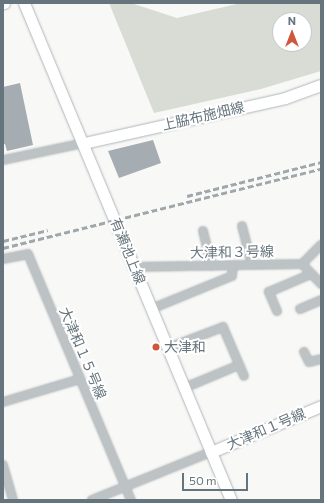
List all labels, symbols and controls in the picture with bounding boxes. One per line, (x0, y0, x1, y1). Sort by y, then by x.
north arrow (272, 12, 312, 52)
text: N (288, 14, 296, 27)
street label: 上脇布施畑線 (160, 98, 246, 134)
street label: 有瀬池上線 (107, 215, 149, 287)
street label: 大津和３号線 (190, 243, 274, 261)
street label: 大津和１５号線 (56, 305, 110, 401)
place label: 大津和 (164, 339, 206, 355)
marker: 大津和 (151, 342, 161, 352)
street label: 大津和１号線 (224, 405, 308, 453)
scale bar (184, 465, 250, 491)
text: 50 m (189, 473, 217, 487)

